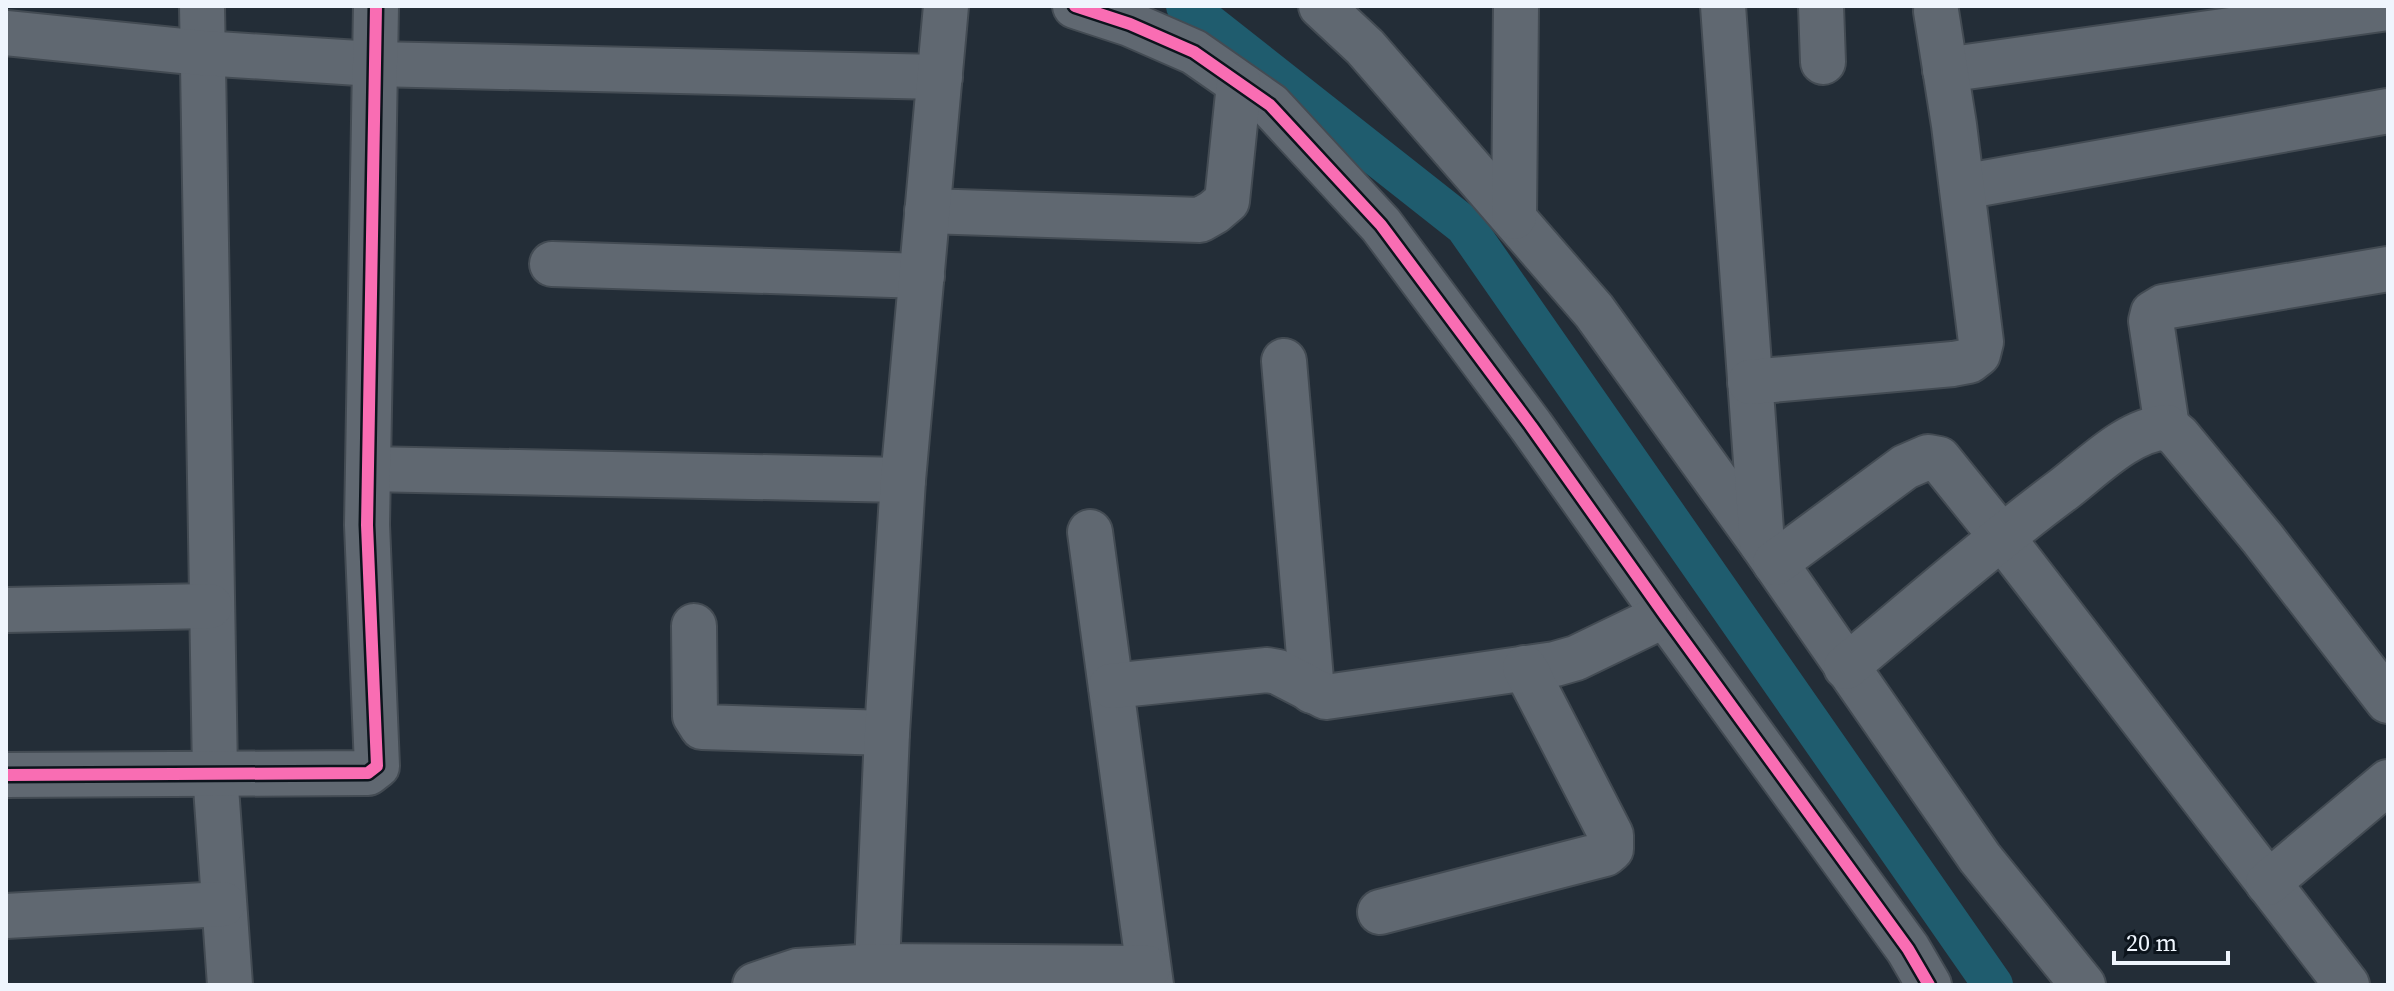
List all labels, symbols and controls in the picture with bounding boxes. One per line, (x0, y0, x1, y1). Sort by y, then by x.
scale bar (2114, 915, 2228, 965)
text: 20 m (2126, 926, 2177, 959)

